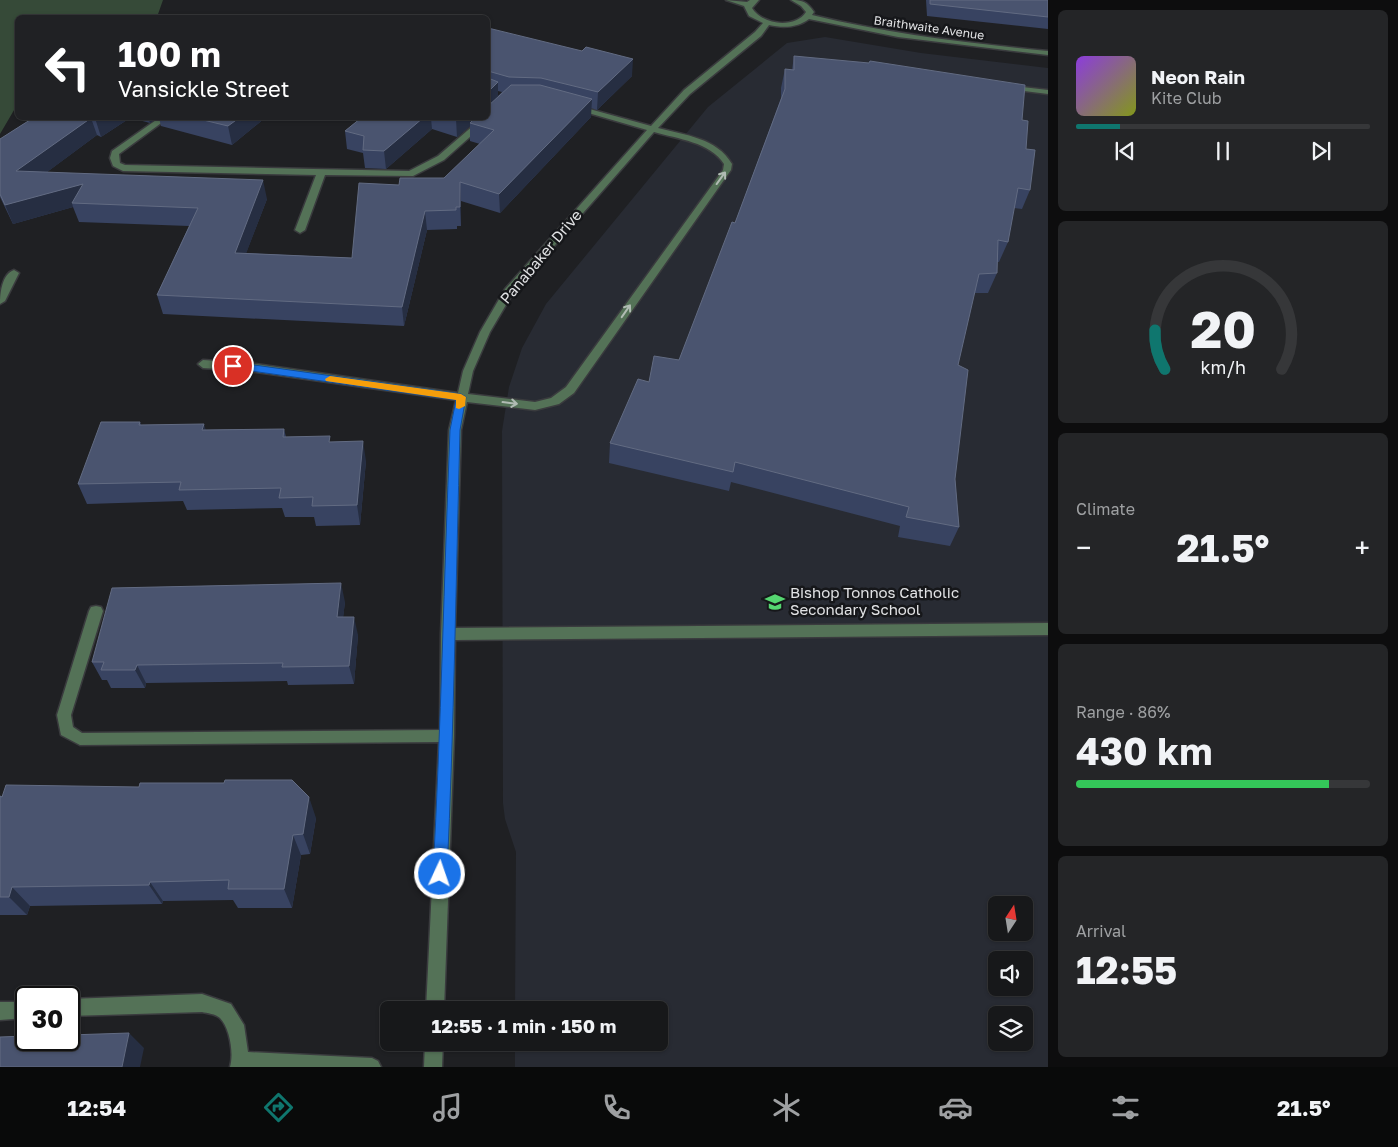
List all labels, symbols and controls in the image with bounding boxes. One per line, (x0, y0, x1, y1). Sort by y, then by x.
street label: Braithwaite Avenue (873, 12, 985, 43)
text: 100 m (118, 33, 221, 75)
icon: left (35, 35, 100, 100)
text: Neon Rain (1151, 65, 1245, 88)
text: Vansickle Street (118, 75, 290, 102)
text: Kite Club (1151, 88, 1222, 108)
icon: previous (1111, 137, 1139, 165)
icon: pause (1209, 137, 1237, 165)
icon: next (1307, 137, 1335, 165)
one-way arrow (716, 171, 726, 185)
street label: Panabaker Drive (496, 205, 585, 307)
text: 20 (1190, 297, 1256, 359)
one-way arrow (621, 304, 632, 318)
pin (212, 345, 254, 387)
icon: arrive (219, 352, 247, 380)
text: km/h (1200, 356, 1246, 378)
one-way arrow (501, 398, 517, 408)
text: Climate (1076, 499, 1135, 519)
text: 21.5° (1177, 525, 1269, 570)
text: − (1076, 531, 1091, 564)
text: + (1355, 531, 1370, 564)
place label: Bishop Tonnos Catholic Secondary School (790, 583, 959, 618)
school or university icon: Bishop Tonnos Catholic Secondary School (764, 591, 786, 613)
text: Range · 86% (1076, 702, 1170, 722)
text: 430 km (1076, 728, 1212, 773)
position arrow (413, 847, 465, 899)
north arrow (988, 896, 1032, 941)
map controls (988, 896, 1033, 1051)
text: Arrival (1076, 921, 1126, 941)
text: 12:55 (1076, 947, 1177, 992)
button: sound (988, 951, 1033, 996)
speed limit sign: 30 (15, 986, 80, 1051)
button: layers (988, 1006, 1033, 1051)
text: 12:55 · 1 min · 150 m (432, 1014, 616, 1037)
icon: directions (261, 1090, 296, 1125)
icon: music (430, 1090, 465, 1125)
icon: phone (599, 1090, 634, 1125)
icon: climate (769, 1090, 804, 1125)
icon: car (938, 1090, 973, 1125)
icon: filters (1108, 1090, 1143, 1125)
text: 12:54 (67, 1094, 126, 1121)
text: 21.5° (1277, 1094, 1331, 1121)

